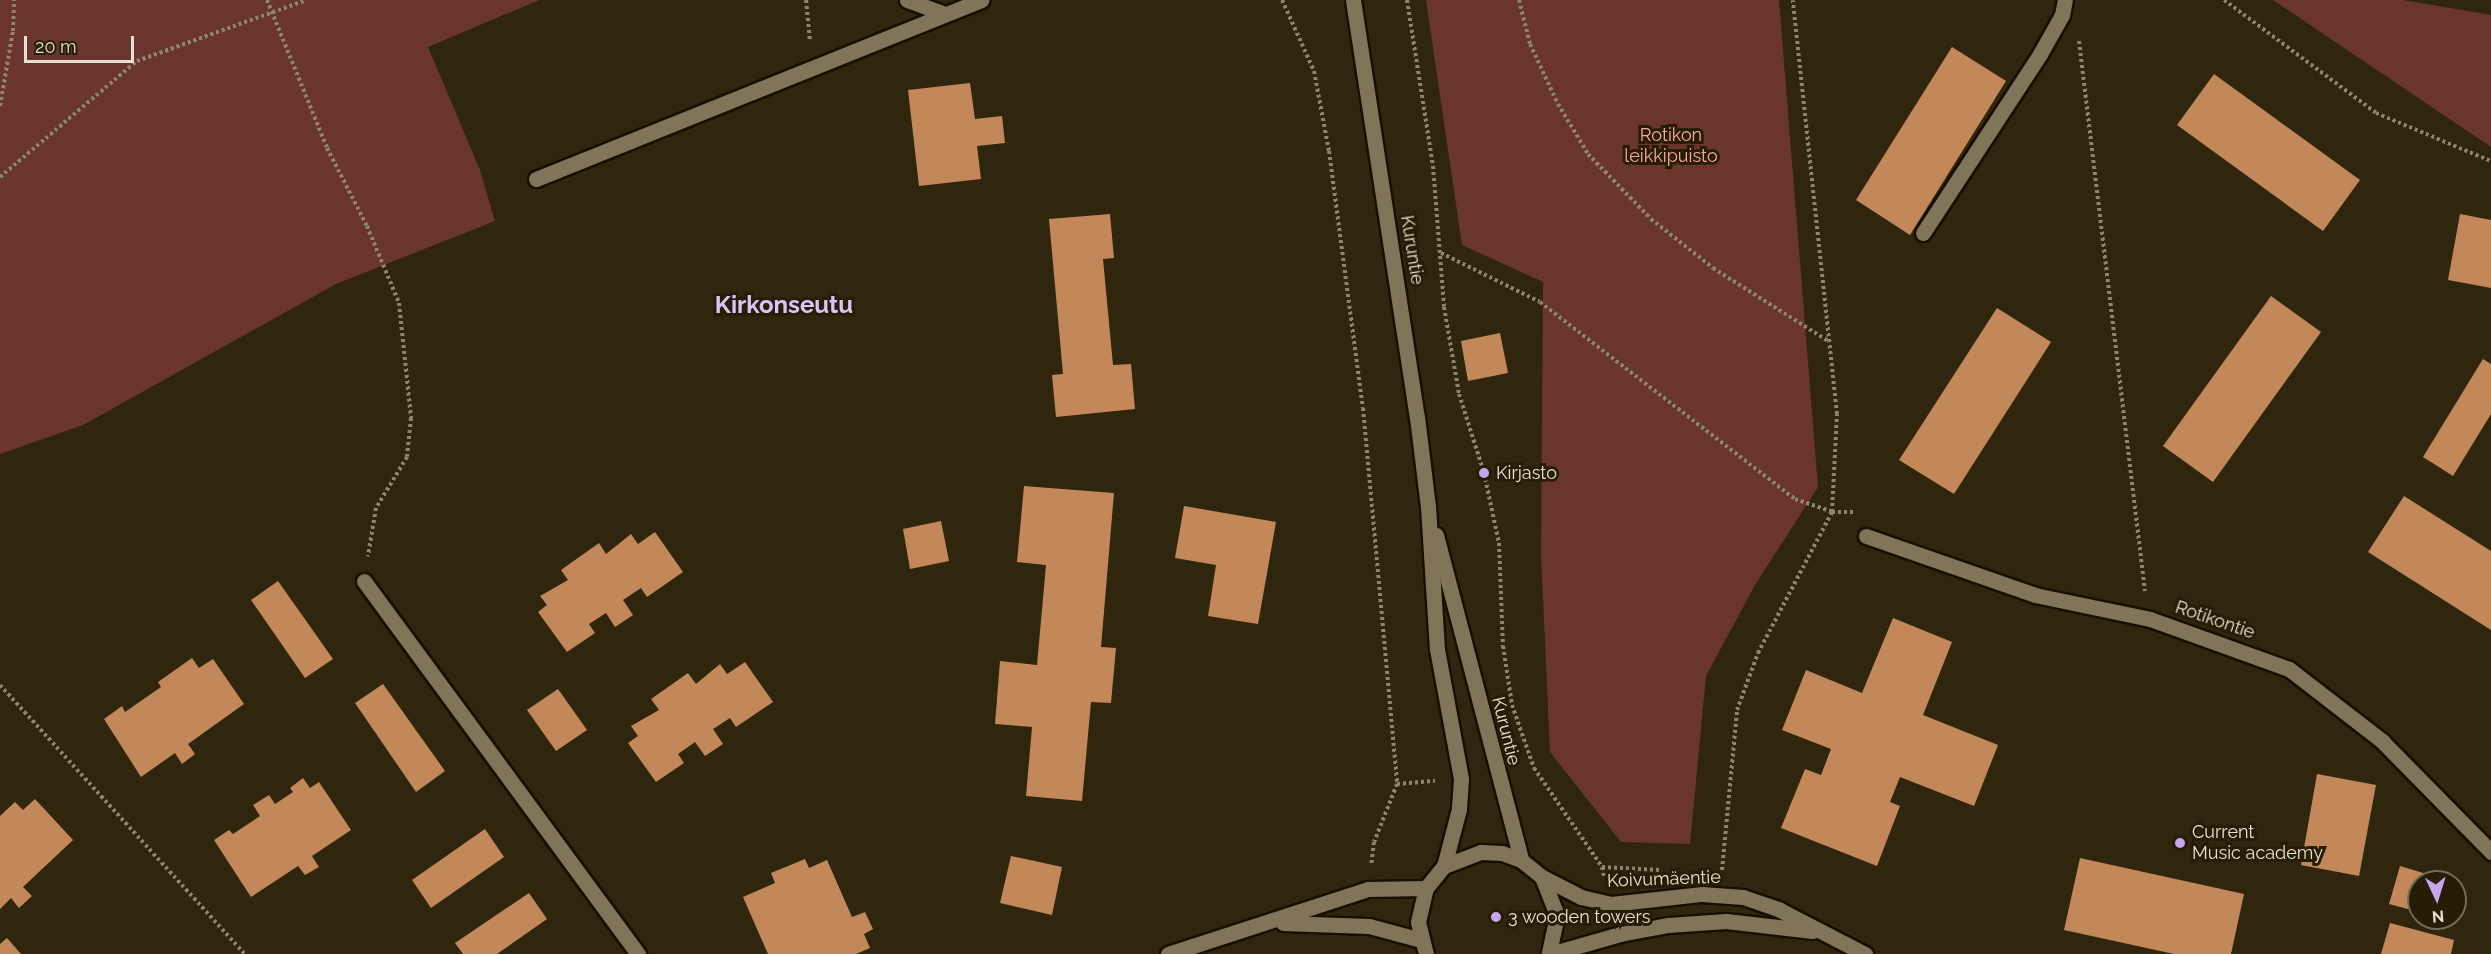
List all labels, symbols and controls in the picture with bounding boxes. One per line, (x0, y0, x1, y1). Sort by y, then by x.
scale bar (27, 24, 136, 62)
text: 20 m (35, 36, 77, 57)
park label: Rotikon leikkipuisto (1624, 125, 1718, 168)
street label: Kuruntie (1396, 214, 1428, 286)
district label: Kirkonseutu (715, 291, 853, 319)
place label: Kirjasto (1496, 462, 1557, 484)
marker: Kirjasto (1477, 466, 1491, 480)
street label: Rotikontie (2172, 596, 2258, 644)
street label: Kuruntie (1487, 694, 1525, 768)
place label: Current Music academy (2192, 822, 2323, 864)
marker: Current Music academy (2173, 836, 2187, 850)
street label: Koivumäentie (1607, 866, 1721, 892)
north arrow (2407, 870, 2467, 930)
place label: 3 wooden towers (1508, 906, 1651, 928)
text: N (2431, 907, 2445, 926)
marker: 3 wooden towers (1489, 910, 1503, 924)

